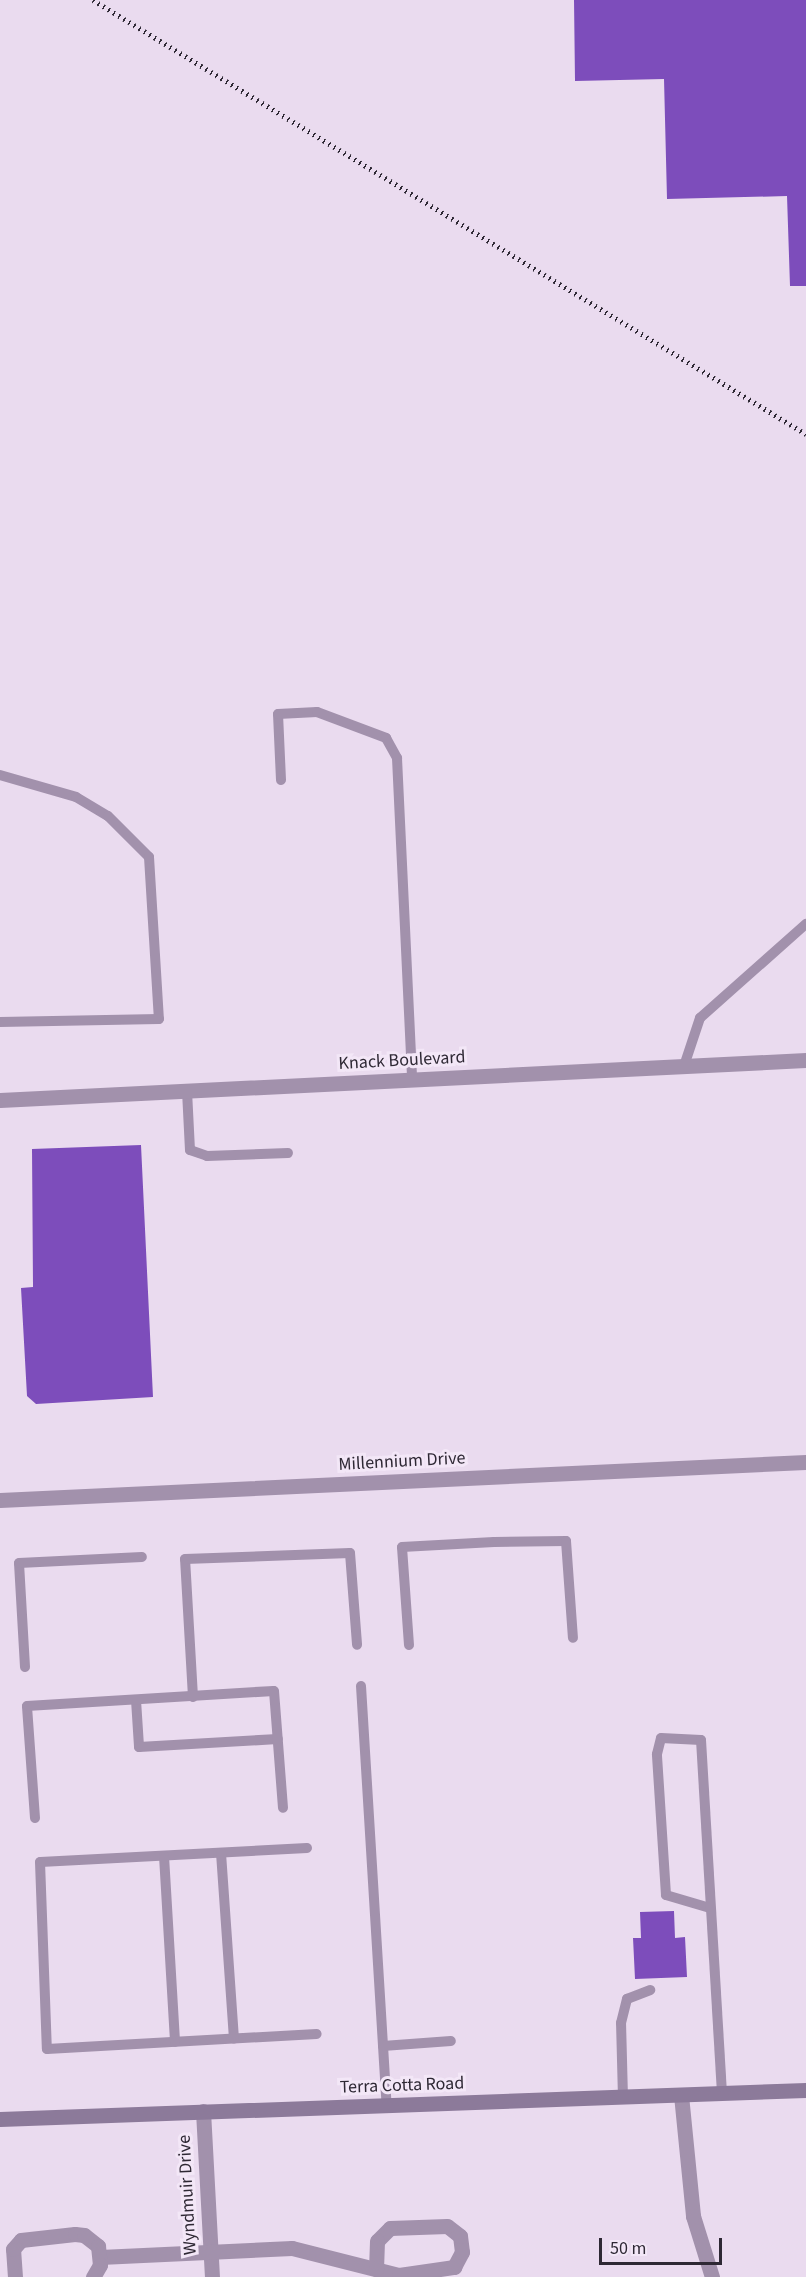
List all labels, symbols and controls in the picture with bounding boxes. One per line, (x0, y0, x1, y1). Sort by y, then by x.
street label: Knack Boulevard (338, 1047, 466, 1075)
street label: Millennium Drive (338, 1448, 466, 1476)
street label: Terra Cotta Road (339, 2073, 465, 2099)
street label: Wyndmuir Drive (174, 2134, 202, 2256)
scale bar (602, 2226, 725, 2264)
text: 50 m (610, 2236, 646, 2261)

